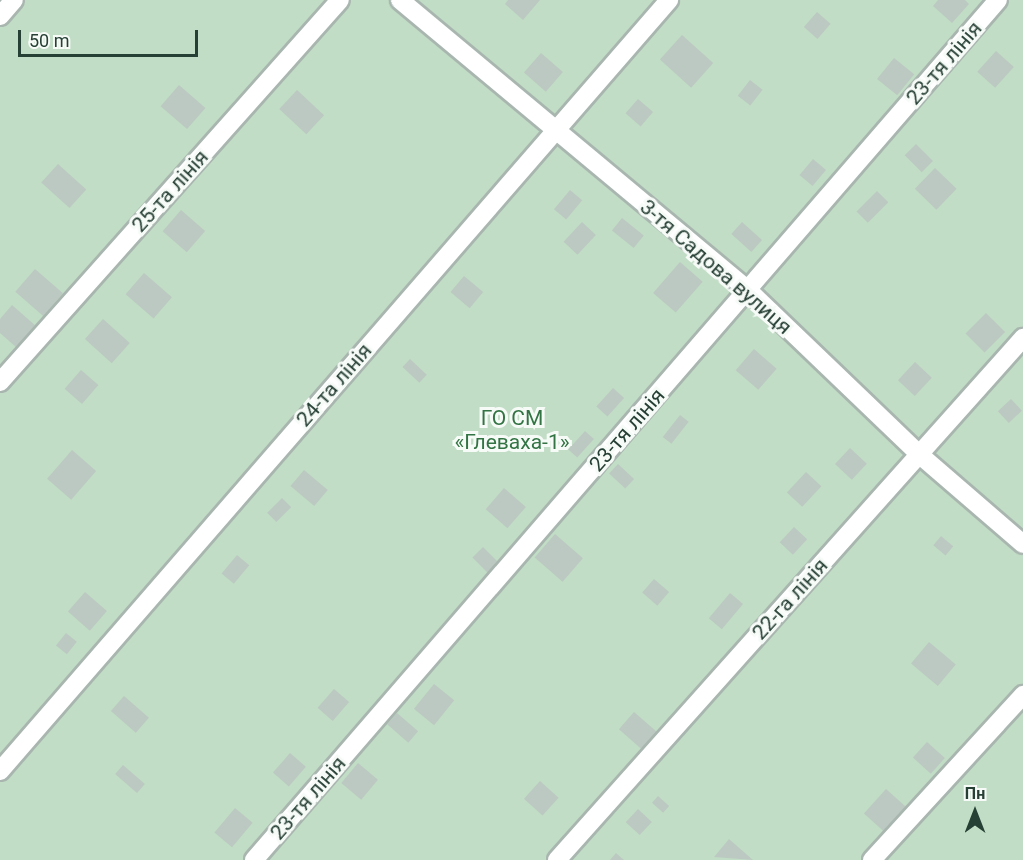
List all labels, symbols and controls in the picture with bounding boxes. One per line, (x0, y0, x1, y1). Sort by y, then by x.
street label: 23-тя лінія (901, 16, 987, 110)
scale bar (21, 18, 201, 56)
text: 50 m (29, 30, 69, 51)
street label: 25-та лінія (127, 145, 213, 237)
street label: 3-тя Садова вулиця (635, 194, 797, 340)
street label: 24-та лінія (291, 338, 377, 432)
street label: 23-тя лінія (584, 383, 670, 477)
park label: ГО СМ «Глеваха-1» (454, 405, 570, 455)
street label: 22-га лінія (747, 553, 833, 645)
street label: 23-тя лінія (265, 751, 351, 845)
north arrow (945, 782, 1005, 842)
text: Пн (965, 784, 985, 803)

